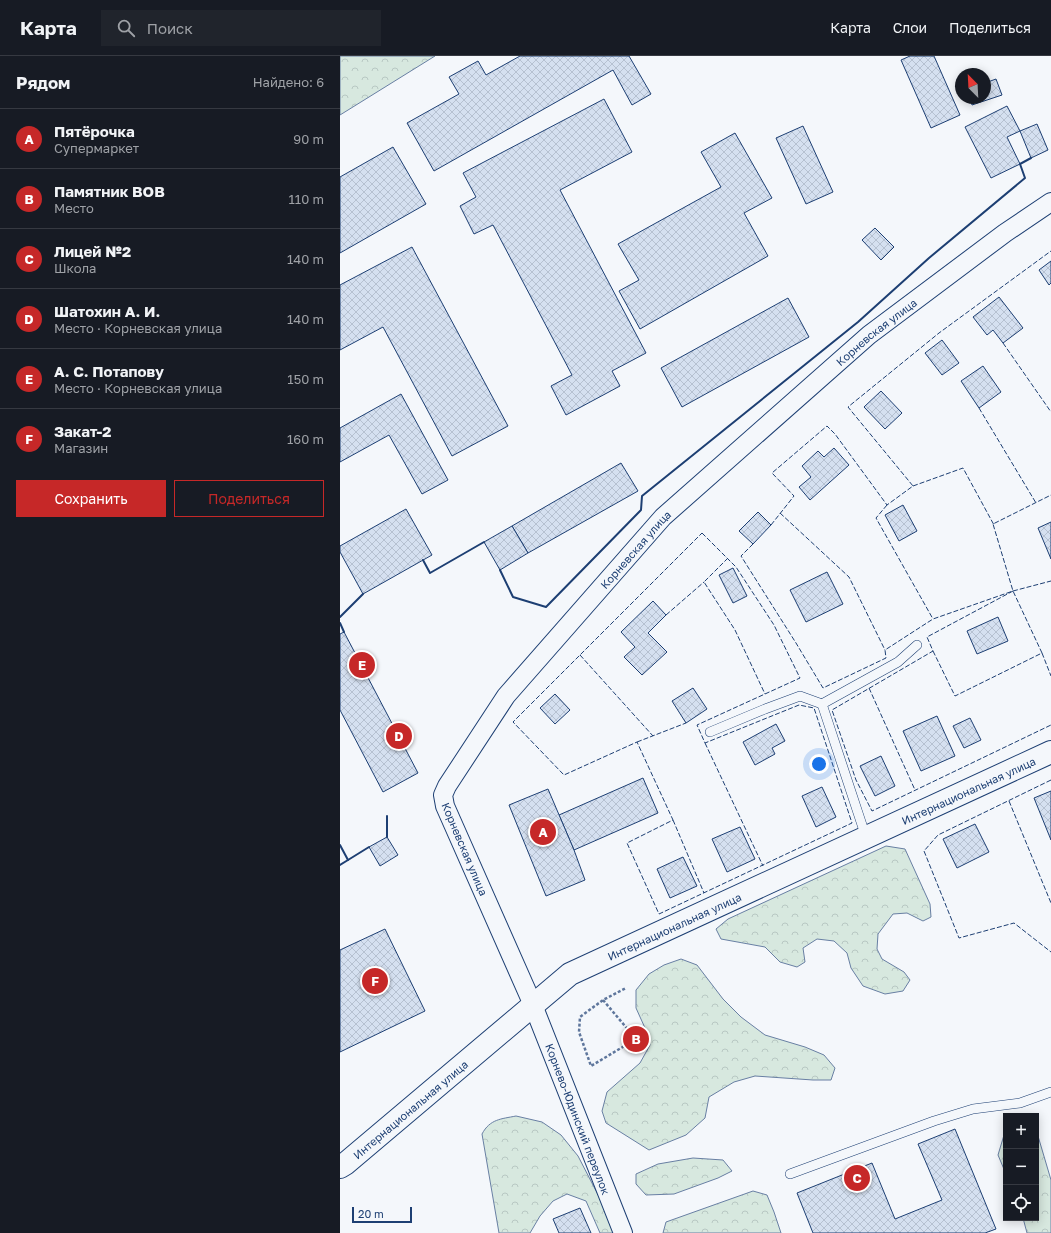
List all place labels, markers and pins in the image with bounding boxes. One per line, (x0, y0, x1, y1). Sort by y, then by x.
pin: E (349, 650, 375, 680)
pin: D (386, 721, 412, 751)
pin: A (530, 817, 556, 847)
pin: F (362, 966, 388, 996)
pin: B (623, 1024, 649, 1054)
pin: C (844, 1163, 870, 1193)

